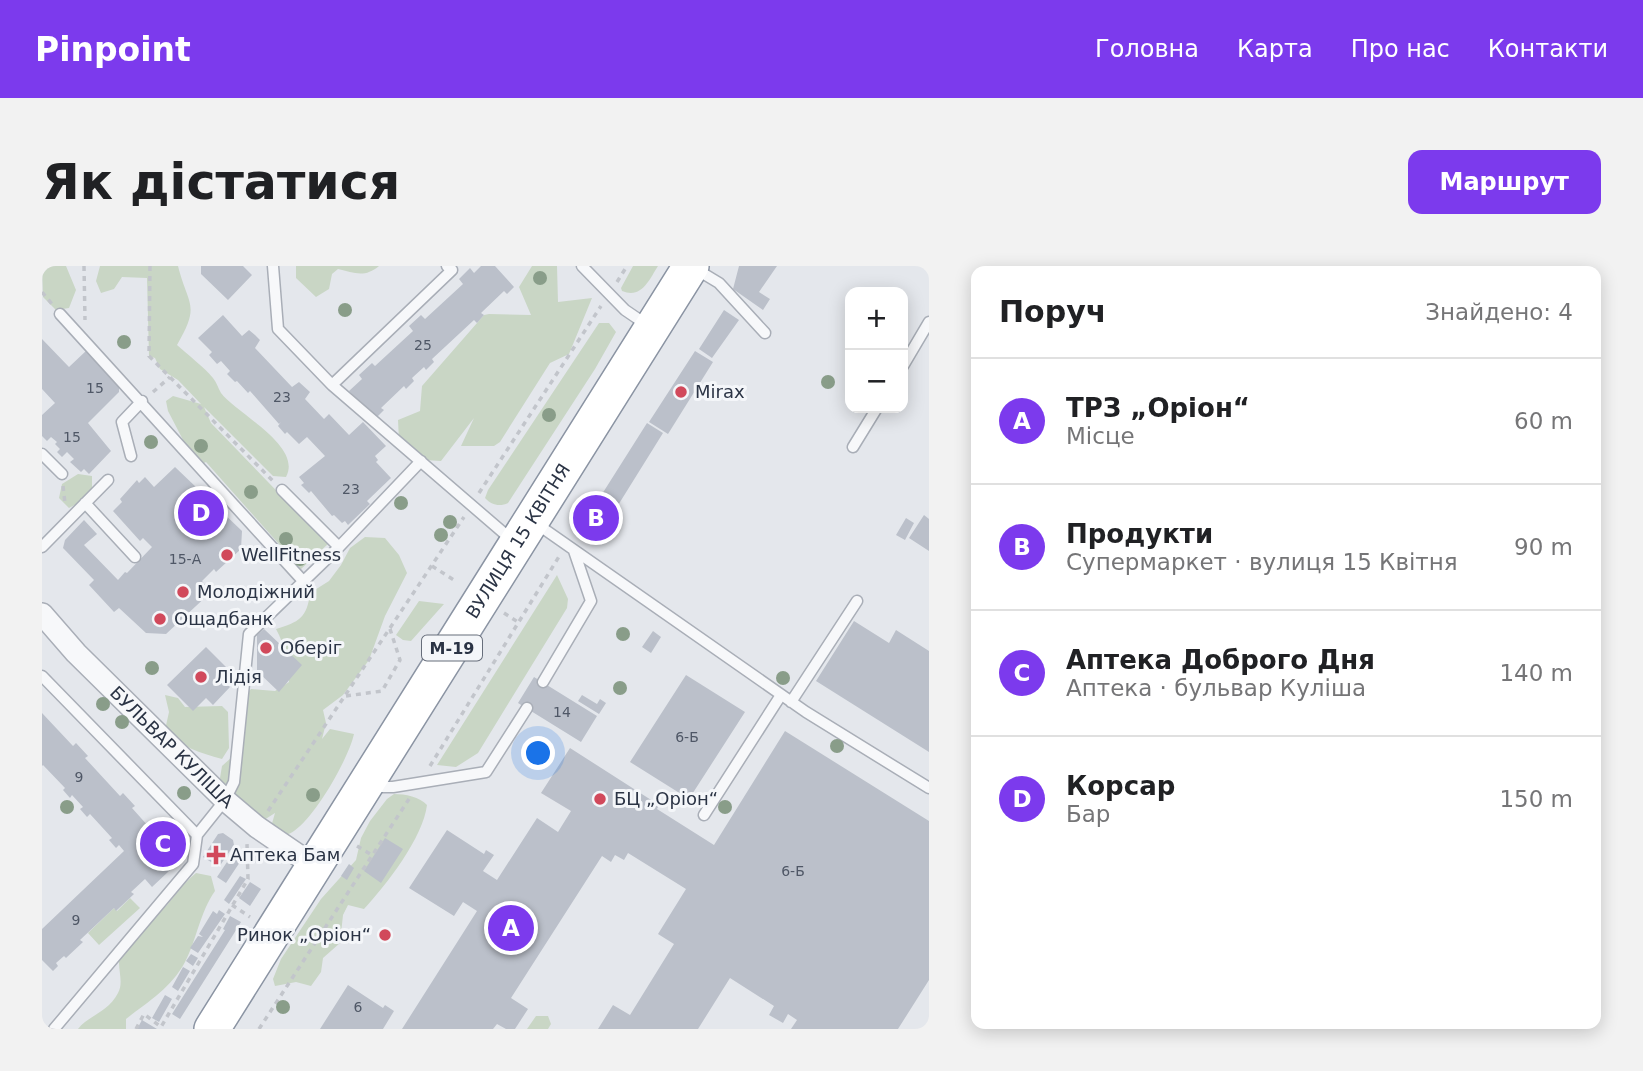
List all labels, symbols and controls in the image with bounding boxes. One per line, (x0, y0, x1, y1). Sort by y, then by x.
text: Pinpoint (35, 30, 191, 69)
text: Головна (1095, 35, 1199, 63)
text: Карта (1237, 35, 1313, 63)
text: Про нас (1351, 35, 1450, 63)
text: Контакти (1488, 35, 1608, 63)
button: Маршрут (1408, 150, 1601, 214)
text: Як дістатися (42, 154, 400, 211)
map controls (845, 287, 908, 413)
button: + (845, 287, 908, 350)
text: Поруч (999, 294, 1106, 329)
text: Знайдено: 4 (1425, 299, 1573, 325)
house number: 25 (414, 337, 432, 353)
button: − (845, 350, 908, 413)
house number: 15 (86, 380, 104, 396)
place label: Mirax (695, 381, 745, 402)
marker: Mirax (673, 384, 689, 400)
house number: 23 (273, 389, 291, 405)
text: ТРЗ „Оріон“ (1066, 393, 1250, 423)
text: A (1013, 408, 1031, 434)
text: 60 m (1514, 408, 1573, 434)
text: Місце (1066, 423, 1135, 449)
house number: 15 (63, 429, 81, 445)
street label: ВУЛИЦЯ 15 КВІТНЯ (461, 460, 574, 622)
house number: 23 (342, 481, 360, 497)
pin: D (178, 487, 224, 539)
pin: B (573, 492, 619, 544)
text: Продукти (1066, 519, 1213, 549)
text: B (1013, 534, 1031, 560)
text: 90 m (1514, 534, 1573, 560)
place label: WellFitness (241, 544, 341, 565)
marker: WellFitness (219, 547, 235, 563)
text: Супермаркет · вулиця 15 Квітня (1066, 549, 1458, 575)
house number: 15-А (169, 551, 202, 567)
place label: Молодіжний (197, 581, 315, 602)
marker: Молодіжний (175, 584, 191, 600)
place label: Ощадбанк (174, 608, 273, 629)
marker: Ощадбанк (152, 611, 168, 627)
road number: М-19 (422, 636, 482, 660)
place label: Оберіг (280, 637, 342, 658)
marker: Оберіг (258, 640, 274, 656)
text: Аптека Доброго Дня (1066, 645, 1375, 675)
text: C (1014, 660, 1030, 686)
text: 140 m (1499, 660, 1573, 686)
place label: Лідія (215, 666, 262, 687)
marker: Лідія (193, 669, 209, 685)
text: Аптека · бульвар Куліша (1066, 675, 1366, 701)
street label: БУЛЬВАР КУЛІША (106, 682, 238, 813)
house number: 14 (553, 704, 571, 720)
house number: 6-Б (675, 729, 699, 745)
your location (521, 736, 555, 770)
house number: 9 (75, 769, 83, 785)
text: Корсар (1066, 771, 1175, 801)
text: D (1012, 786, 1032, 812)
text: 150 m (1499, 786, 1573, 812)
place label: БЦ „Оріон“ (614, 788, 718, 809)
marker: БЦ „Оріон“ (592, 791, 608, 807)
text: Бар (1066, 801, 1110, 827)
pin: C (140, 818, 186, 870)
place label: Аптека Бам (230, 844, 340, 865)
marker: Аптека Бам (208, 847, 224, 863)
house number: 6-Б (781, 863, 805, 879)
pin: A (488, 902, 534, 954)
house number: 9 (72, 912, 80, 928)
place label: Ринок „Оріон“ (237, 924, 371, 945)
marker: Ринок „Оріон“ (377, 927, 393, 943)
house number: 6 (354, 999, 363, 1015)

